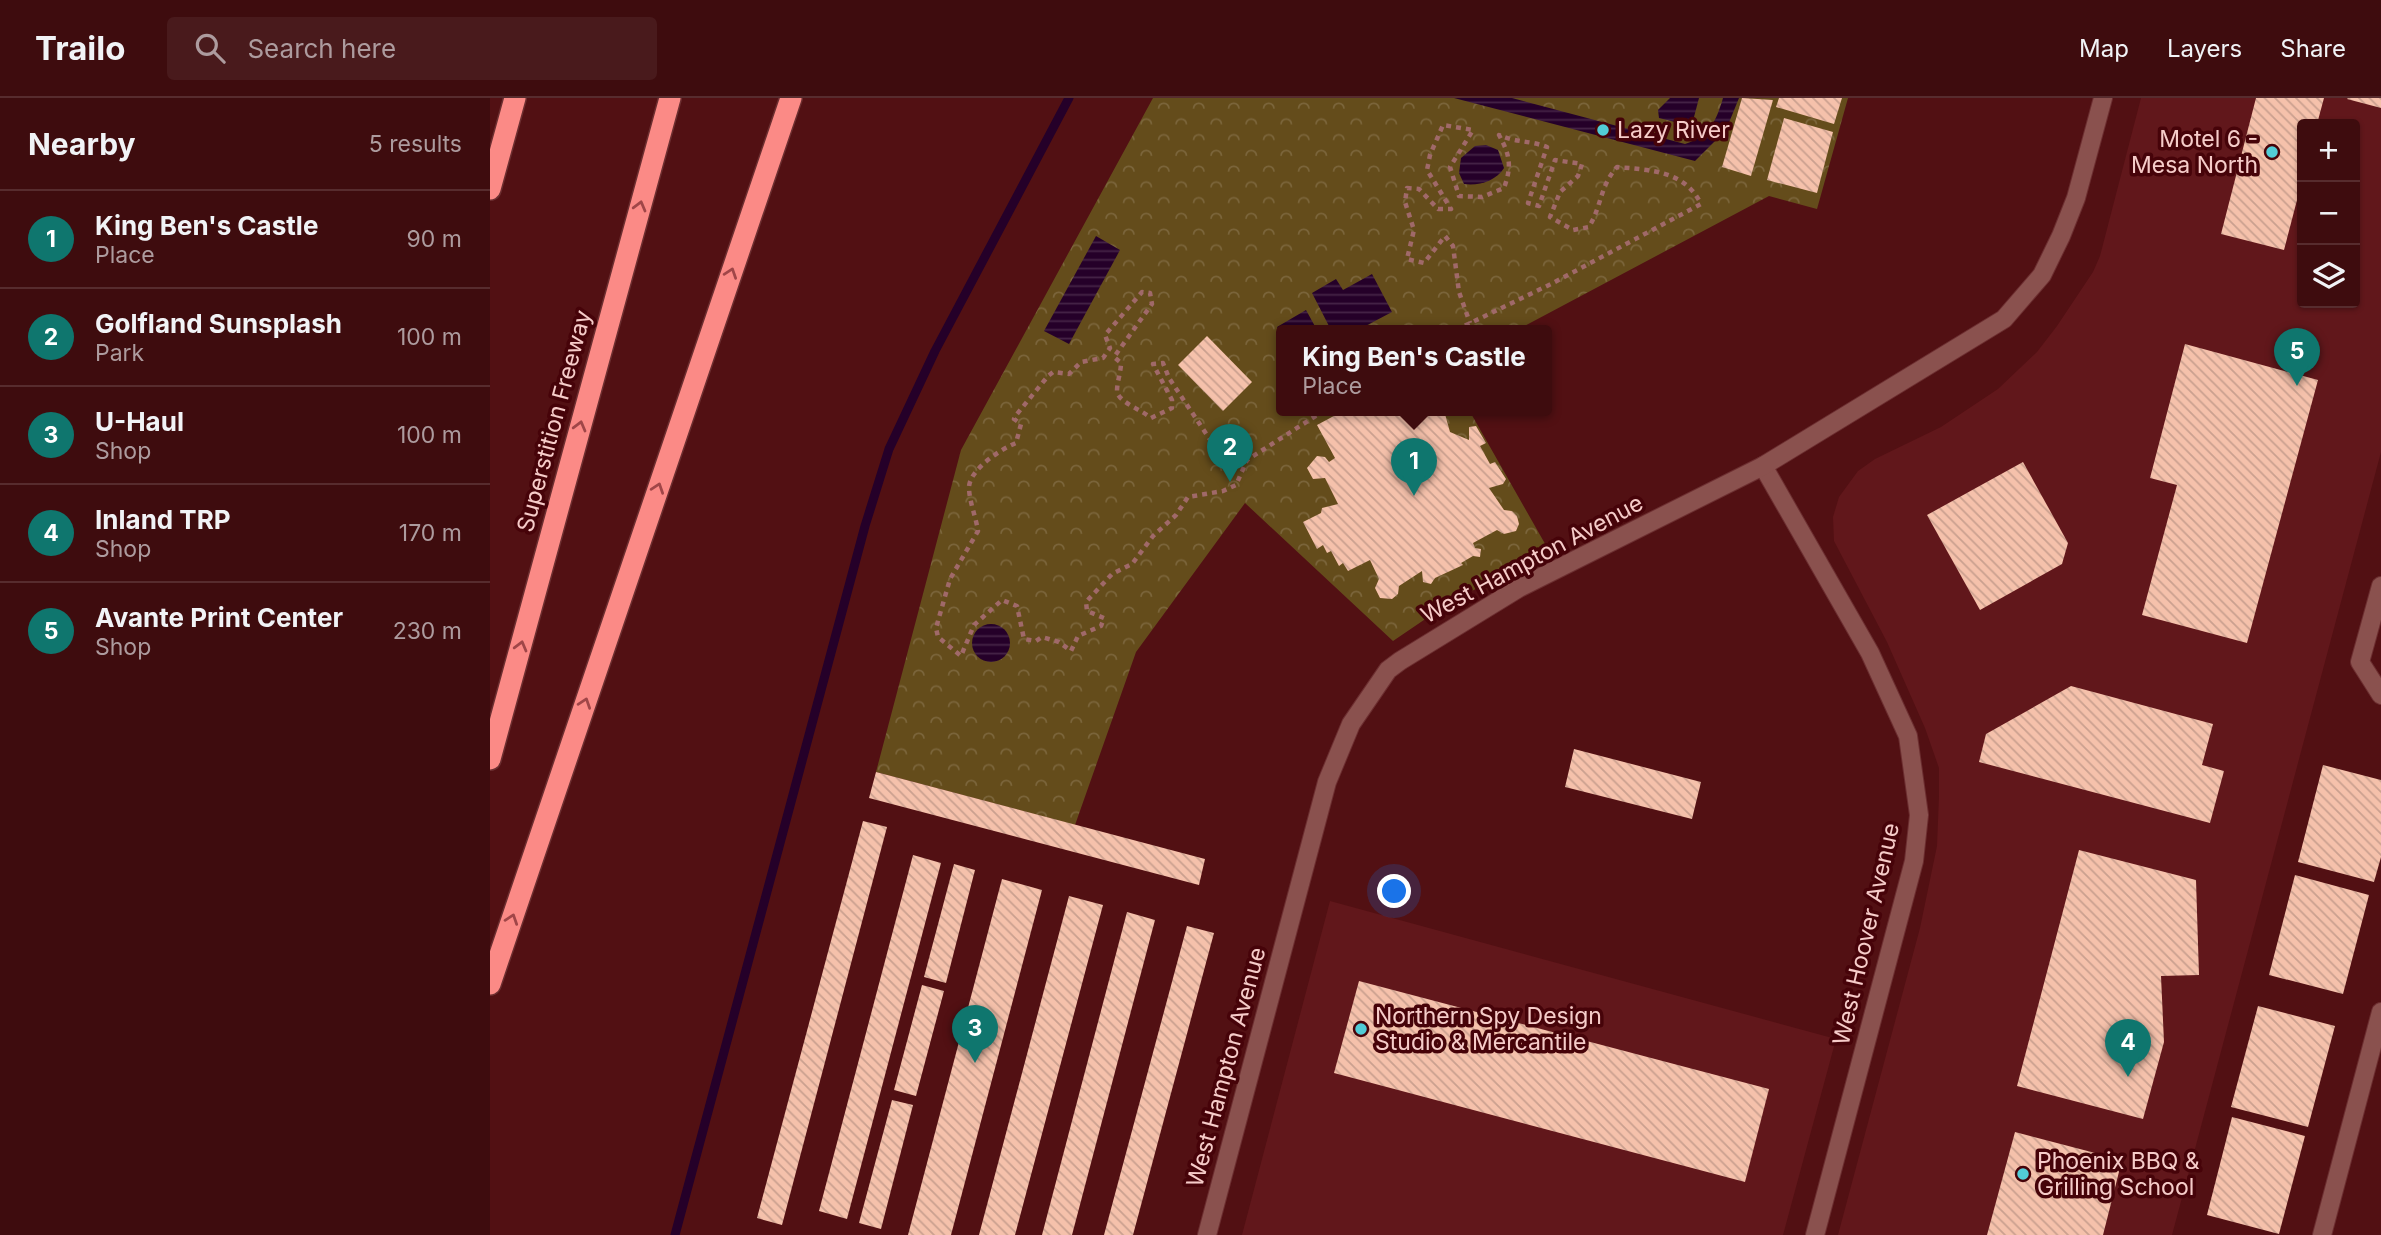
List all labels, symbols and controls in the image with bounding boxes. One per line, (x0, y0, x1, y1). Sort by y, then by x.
search box (167, 17, 657, 80)
text: Trailo (35, 28, 125, 68)
icon: search (191, 29, 229, 67)
text: Search here (247, 33, 396, 64)
text: Map (2079, 34, 2129, 63)
text: Layers (2167, 34, 2242, 63)
text: Share (2280, 34, 2346, 63)
place label: Lazy River (1617, 116, 1730, 144)
map controls (2297, 119, 2360, 308)
button: + (2297, 119, 2360, 182)
marker: Lazy River (1595, 122, 1611, 138)
place label: Motel 6 - Mesa North (2131, 125, 2258, 179)
text: Nearby (28, 126, 136, 162)
text: 5 results (369, 130, 462, 158)
marker: Motel 6 - Mesa North (2264, 144, 2280, 160)
button: − (2297, 182, 2360, 245)
one-way arrow (632, 201, 646, 213)
text: King Ben's Castle (95, 210, 318, 241)
text: 1 (46, 225, 56, 253)
text: 90 m (407, 225, 462, 253)
text: Place (95, 241, 155, 269)
button: layers (2297, 245, 2360, 308)
one-way arrow (723, 267, 737, 279)
street label: Superstition Freeway (511, 307, 597, 535)
text: Golfland Sunsplash (95, 308, 342, 339)
text: 2 (44, 323, 58, 351)
text: 100 m (397, 323, 462, 351)
popup (1276, 325, 1552, 416)
pin: 5 (2274, 328, 2320, 386)
text: Park (95, 339, 144, 367)
text: King Ben's Castle (1302, 341, 1526, 372)
text: Place (1302, 372, 1362, 400)
text: U-Haul (95, 406, 184, 437)
one-way arrow (572, 420, 587, 432)
text: 3 (44, 421, 58, 449)
text: 100 m (397, 421, 462, 449)
pin: 2 (1207, 424, 1253, 482)
text: Shop (95, 437, 151, 465)
pin: 1 (1391, 438, 1437, 496)
one-way arrow (650, 482, 664, 495)
street label: West Hampton Avenue (1416, 489, 1648, 629)
text: Inland TRP (95, 504, 231, 535)
text: 4 (43, 519, 59, 547)
text: 170 m (399, 519, 462, 547)
text: Shop (95, 535, 151, 563)
text: Avante Print Center (95, 602, 343, 633)
text: 5 (44, 617, 58, 645)
text: 230 m (393, 617, 462, 645)
text: Shop (95, 633, 151, 661)
one-way arrow (513, 640, 527, 652)
one-way arrow (577, 698, 591, 710)
street label: West Hoover Avenue (1827, 820, 1905, 1048)
your location (1377, 874, 1411, 908)
one-way arrow (503, 913, 518, 925)
street label: West Hampton Avenue (1180, 944, 1272, 1190)
place label: Northern Spy Design Studio & Mercantile (1375, 1002, 1602, 1056)
pin: 3 (952, 1005, 998, 1063)
pin: 4 (2105, 1019, 2151, 1077)
marker: Northern Spy Design Studio & Mercantile (1353, 1021, 1369, 1037)
place label: Phoenix BBQ & Grilling School (2037, 1147, 2200, 1201)
marker: Phoenix BBQ & Grilling School (2015, 1166, 2031, 1182)

